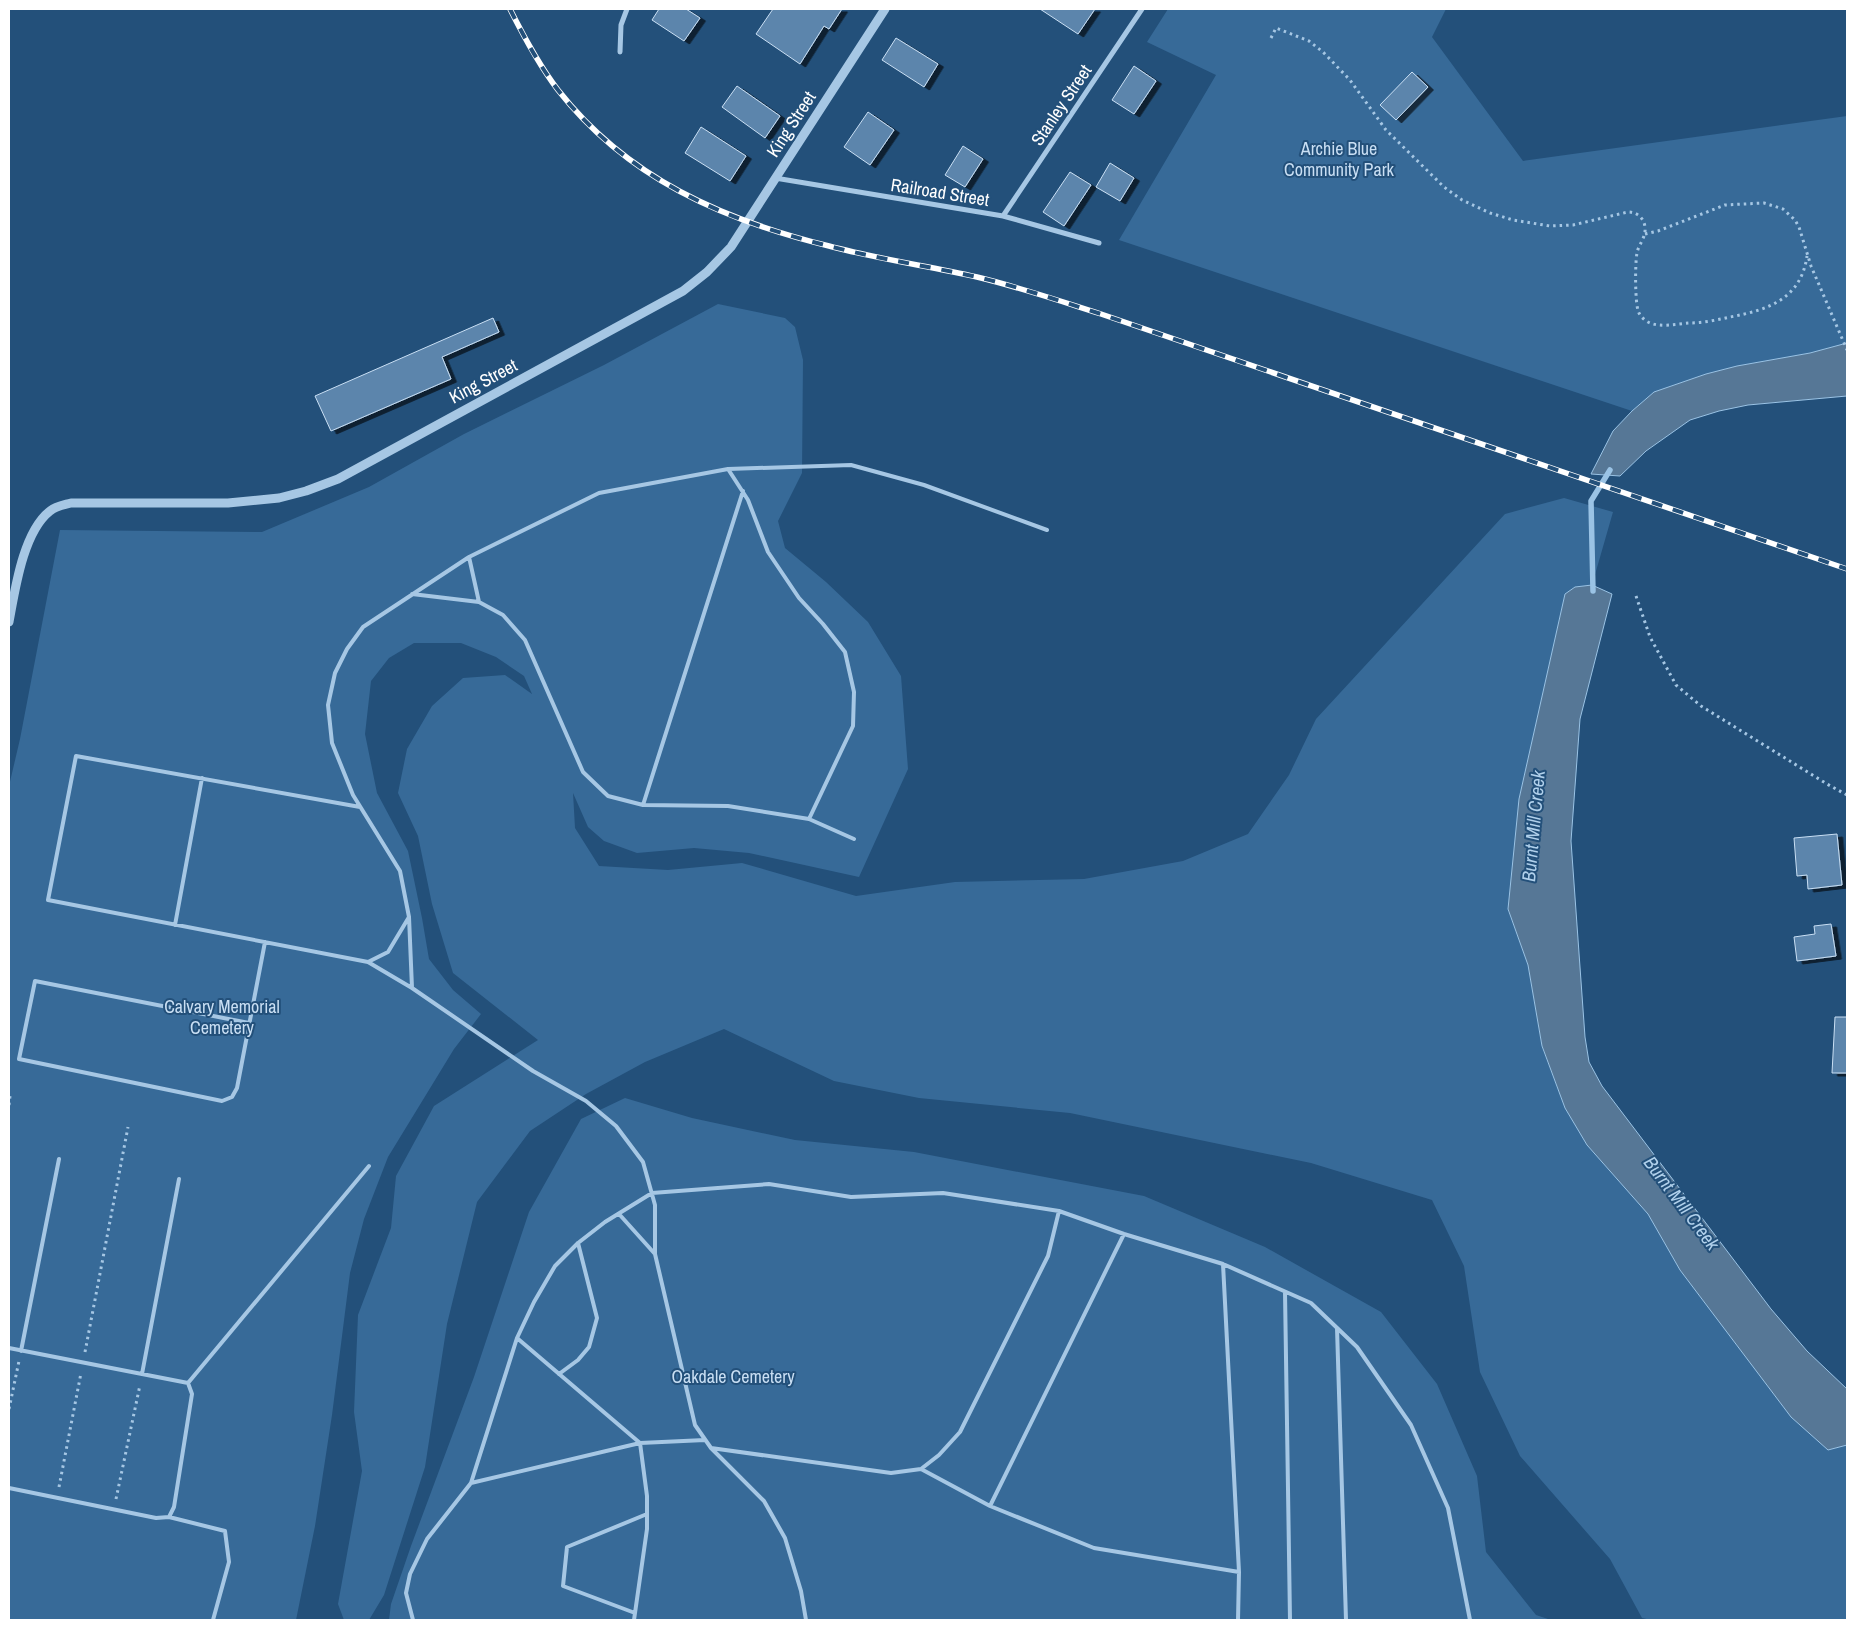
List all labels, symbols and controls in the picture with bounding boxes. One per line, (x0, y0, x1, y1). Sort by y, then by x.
street label: Stanley Street (1025, 60, 1097, 150)
street label: King Street (760, 86, 822, 162)
park label: Archie Blue Community Park (1284, 136, 1395, 182)
street label: Railroad Street (889, 172, 991, 212)
street label: King Street (445, 353, 521, 409)
water label: Burnt Mill Creek (1515, 768, 1551, 883)
park label: Calvary Memorial Cemetery (164, 994, 280, 1040)
water label: Burnt Mill Creek (1638, 1151, 1727, 1256)
park label: Oakdale Cemetery (671, 1364, 795, 1389)

